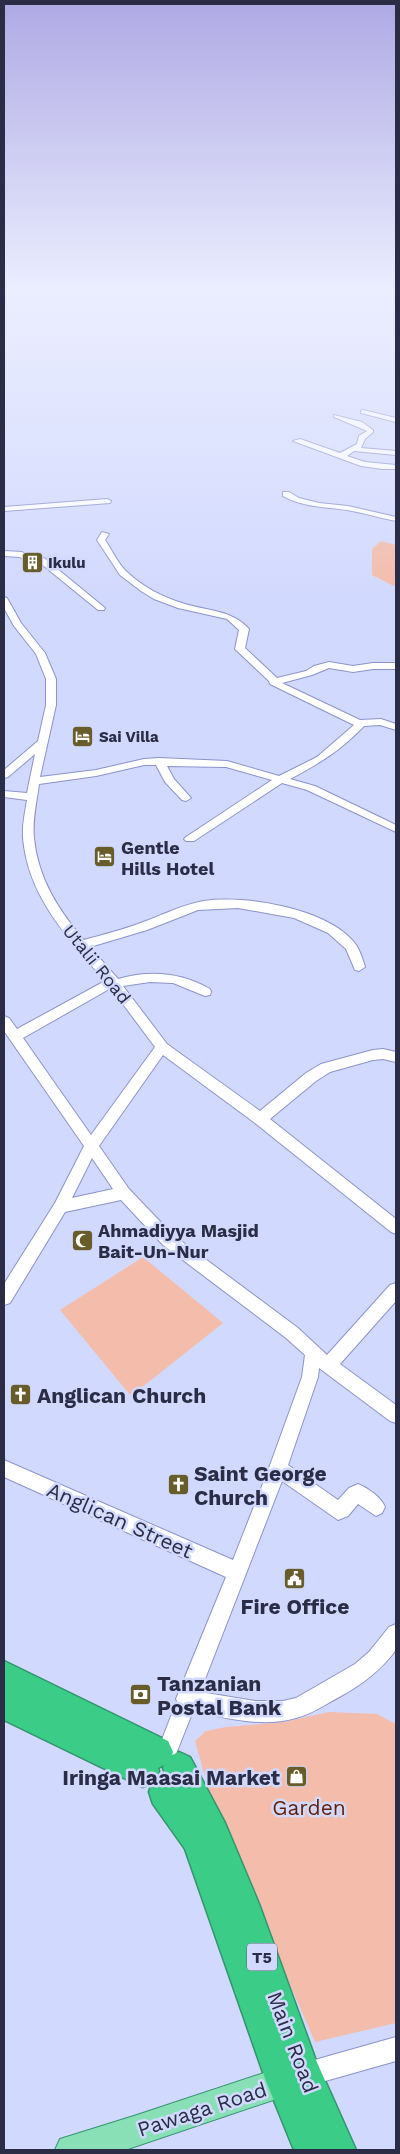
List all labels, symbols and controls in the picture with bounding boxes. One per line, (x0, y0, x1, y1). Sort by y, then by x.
building icon: Ikulu (20, 551, 44, 575)
place label: Ikulu (48, 554, 85, 572)
hotel icon: Sai Villa (71, 725, 95, 749)
place label: Sai Villa (99, 728, 159, 746)
place label: Gentle Hills Hotel (121, 837, 214, 879)
hotel icon: Gentle Hills Hotel (93, 845, 117, 869)
street label: Utalii Road (59, 920, 135, 1008)
place label: Ahmadiyya Masjid Bait-Un-Nur (98, 1220, 259, 1262)
mosque icon: Ahmadiyya Masjid Bait-Un-Nur (70, 1228, 94, 1252)
church icon: Anglican Church (9, 1383, 33, 1407)
place label: Anglican Church (37, 1383, 206, 1408)
place label: Saint George Church (194, 1461, 327, 1510)
church icon: Saint George Church (166, 1473, 190, 1497)
street label: Anglican Street (43, 1477, 197, 1563)
public building icon: Fire Office (283, 1567, 307, 1591)
place label: Fire Office (241, 1594, 349, 1619)
place label: Tanzanian Postal Bank (157, 1671, 282, 1720)
bank icon: Tanzanian Postal Bank (129, 1683, 153, 1707)
place label: Iringa Maasai Market (62, 1765, 280, 1790)
shop icon: Iringa Maasai Market (284, 1765, 308, 1789)
park label: Garden (272, 1795, 346, 1820)
road number: T5 (247, 1944, 277, 1970)
street label: Main Road (262, 1988, 324, 2096)
street label: Pawaga Road (134, 2076, 270, 2142)

